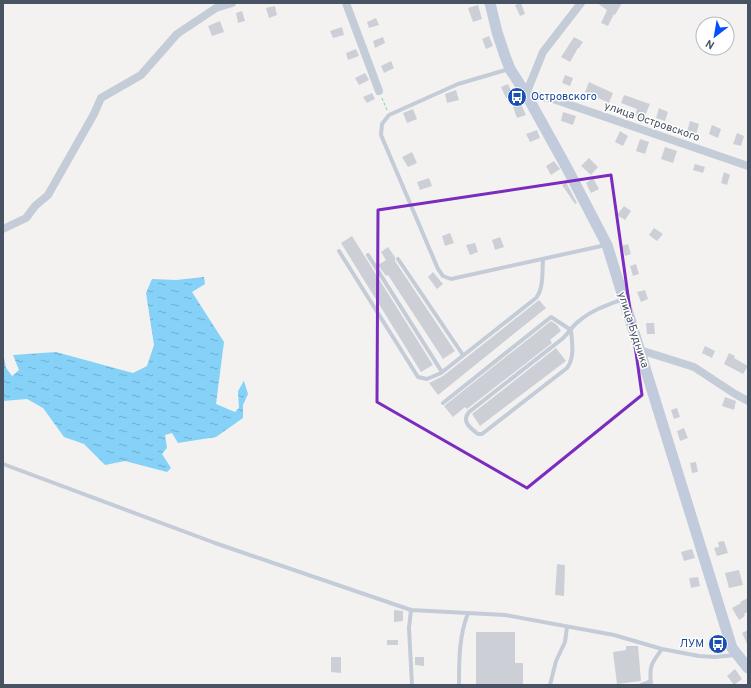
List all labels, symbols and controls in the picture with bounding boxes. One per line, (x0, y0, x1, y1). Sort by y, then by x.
north arrow (695, 16, 735, 56)
text: N (703, 36, 717, 52)
bus stop icon: Островского (506, 86, 528, 108)
place label: Островского (531, 90, 597, 104)
street label: улица Островского (602, 99, 702, 145)
street label: улица Будника (614, 290, 652, 370)
bus stop icon: ЛУМ (707, 633, 729, 655)
place label: ЛУМ (679, 637, 704, 651)

